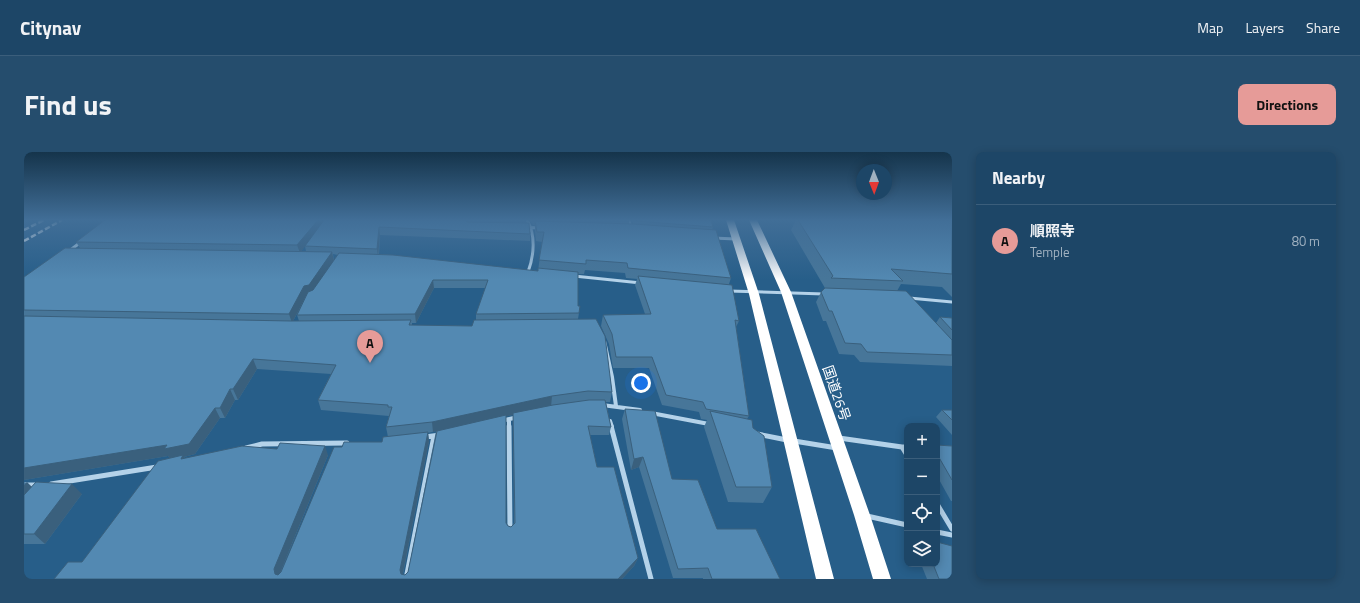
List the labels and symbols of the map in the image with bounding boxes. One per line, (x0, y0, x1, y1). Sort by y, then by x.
north arrow (856, 164, 892, 200)
pin: A (357, 330, 383, 363)
street label: 国道26号 (818, 362, 856, 424)
your location (631, 373, 651, 393)

